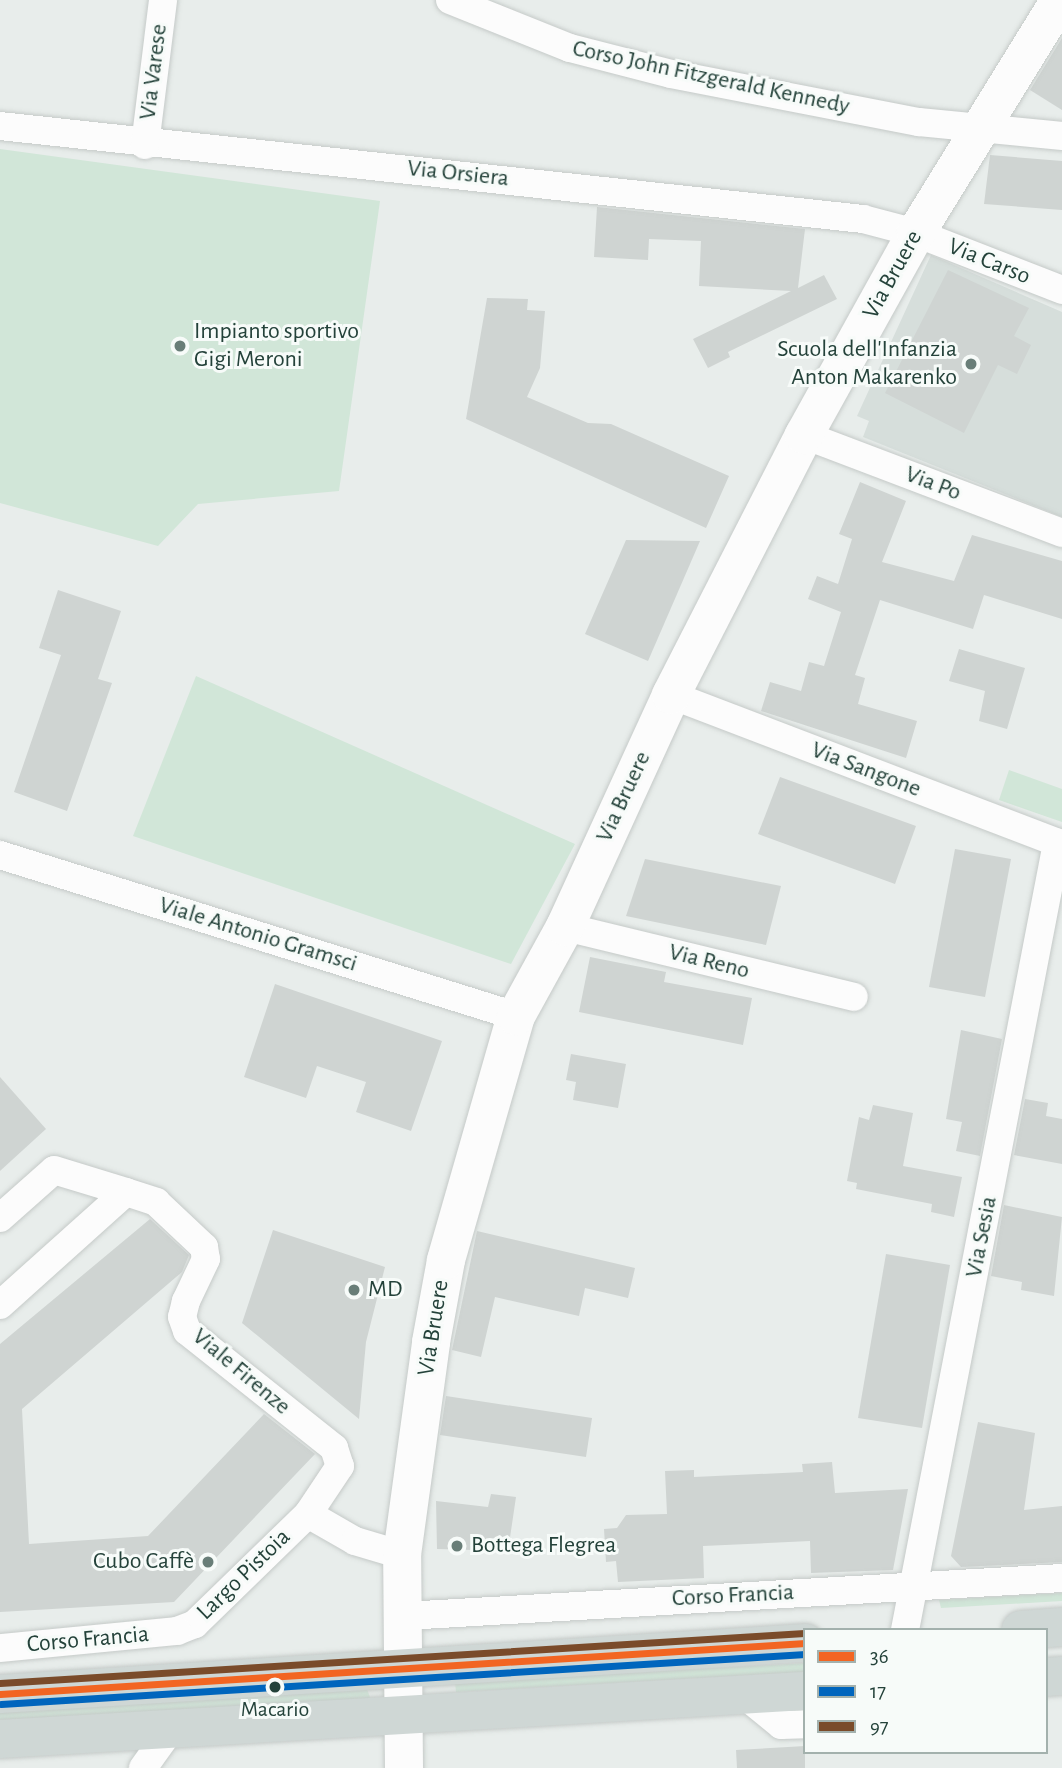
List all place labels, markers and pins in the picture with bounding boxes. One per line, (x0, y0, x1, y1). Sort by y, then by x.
place label: Impianto sportivo Gigi Meroni (194, 318, 359, 374)
place label: Scuola dell'Infanzia Anton Makarenko (777, 336, 957, 392)
marker: Impianto sportivo Gigi Meroni (172, 338, 188, 354)
marker: Scuola dell'Infanzia Anton Makarenko (963, 356, 979, 372)
place label: MD (368, 1276, 402, 1304)
marker: MD (346, 1282, 362, 1298)
place label: Bottega Flegrea (471, 1532, 616, 1560)
marker: Bottega Flegrea (449, 1538, 465, 1554)
place label: Cubo Caffè (93, 1548, 194, 1576)
marker: Cubo Caffè (200, 1554, 216, 1570)
marker: Macario (268, 1680, 282, 1694)
place label: Macario (241, 1697, 309, 1723)

